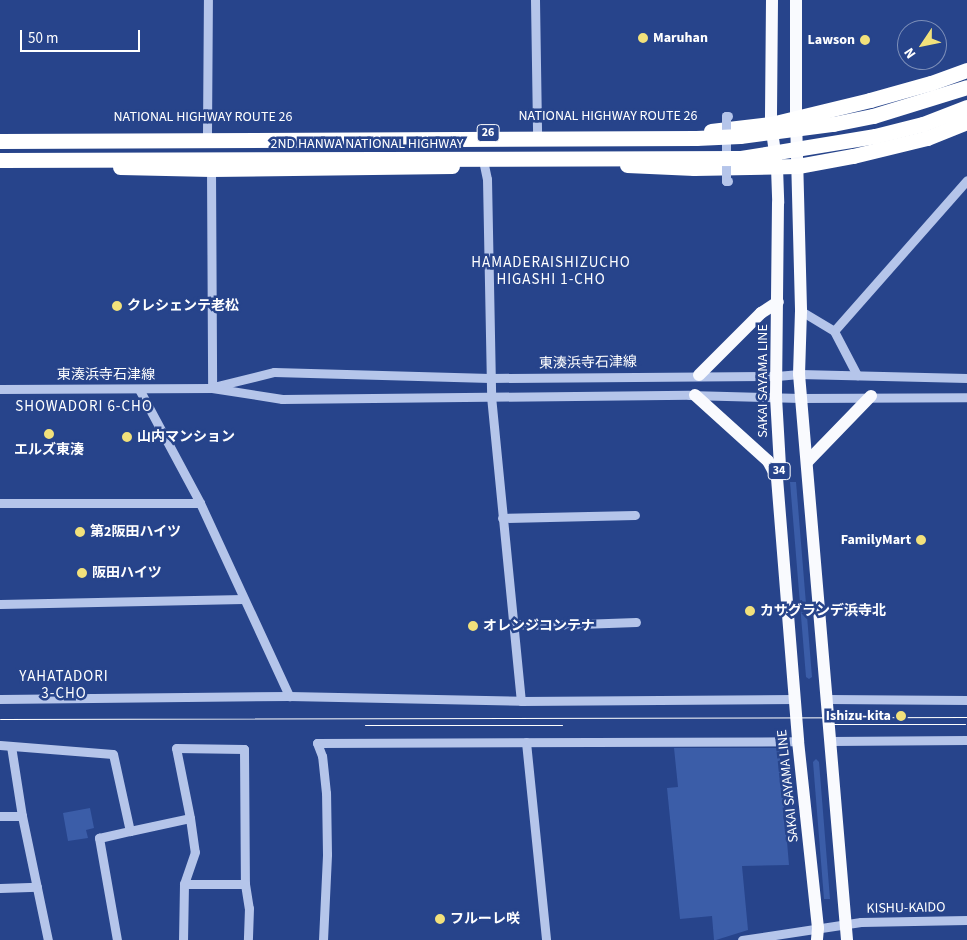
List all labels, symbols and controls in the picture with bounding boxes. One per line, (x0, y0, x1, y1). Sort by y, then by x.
scale bar (22, 20, 142, 52)
north arrow (897, 20, 947, 70)
text: 50 m (28, 28, 58, 49)
place label: Maruhan (653, 30, 708, 46)
marker: Maruhan (637, 32, 649, 44)
place label: Lawson (808, 32, 855, 48)
marker: Lawson (859, 34, 871, 46)
text: N (899, 43, 921, 62)
street label: NATIONAL HIGHWAY ROUTE 26 (519, 108, 697, 124)
street label: NATIONAL HIGHWAY ROUTE 26 (114, 109, 292, 125)
road number: 26 (476, 124, 500, 142)
street label: 2ND HANWA NATIONAL HIGHWAY (271, 136, 463, 152)
district label: HAMADERAISHIZUCHO HIGASHI 1-CHO (469, 253, 633, 288)
place label: クレシェンテ老松 (127, 298, 239, 314)
marker: クレシェンテ老松 (111, 300, 123, 312)
street label: SAKAI SAYAMA LINE (755, 324, 771, 438)
street label: 東湊浜寺石津線 (539, 354, 637, 372)
street label: 東湊浜寺石津線 (57, 367, 155, 383)
district label: SHOWADORI 6-CHO (13, 398, 155, 416)
marker: エルズ東湊 (43, 428, 55, 440)
place label: 山内マンション (137, 429, 235, 445)
marker: 山内マンション (121, 431, 133, 443)
place label: エルズ東湊 (14, 442, 84, 458)
road number: 34 (766, 462, 792, 481)
place label: 第2阪田ハイツ (90, 524, 181, 540)
marker: 第2阪田ハイツ (74, 526, 86, 538)
place label: FamilyMart (841, 532, 911, 548)
marker: FamilyMart (915, 534, 927, 546)
place label: 阪田ハイツ (92, 565, 162, 581)
marker: 阪田ハイツ (76, 567, 88, 579)
place label: カサグランデ浜寺北 (760, 603, 886, 619)
marker: カサグランデ浜寺北 (744, 605, 756, 617)
place label: オレンジコンテナ (483, 618, 595, 634)
marker: オレンジコンテナ (467, 620, 479, 632)
district label: YAHATADORI 3-CHO (18, 667, 110, 702)
place label: Ishizu-kita (826, 708, 891, 724)
marker: Ishizu-kita (895, 710, 907, 722)
street label: SAKAI SAYAMA LINE (774, 729, 802, 843)
street label: KISHU-KAIDO (866, 899, 946, 917)
place label: フルーレ咲 (450, 911, 520, 927)
marker: フルーレ咲 (434, 913, 446, 925)

